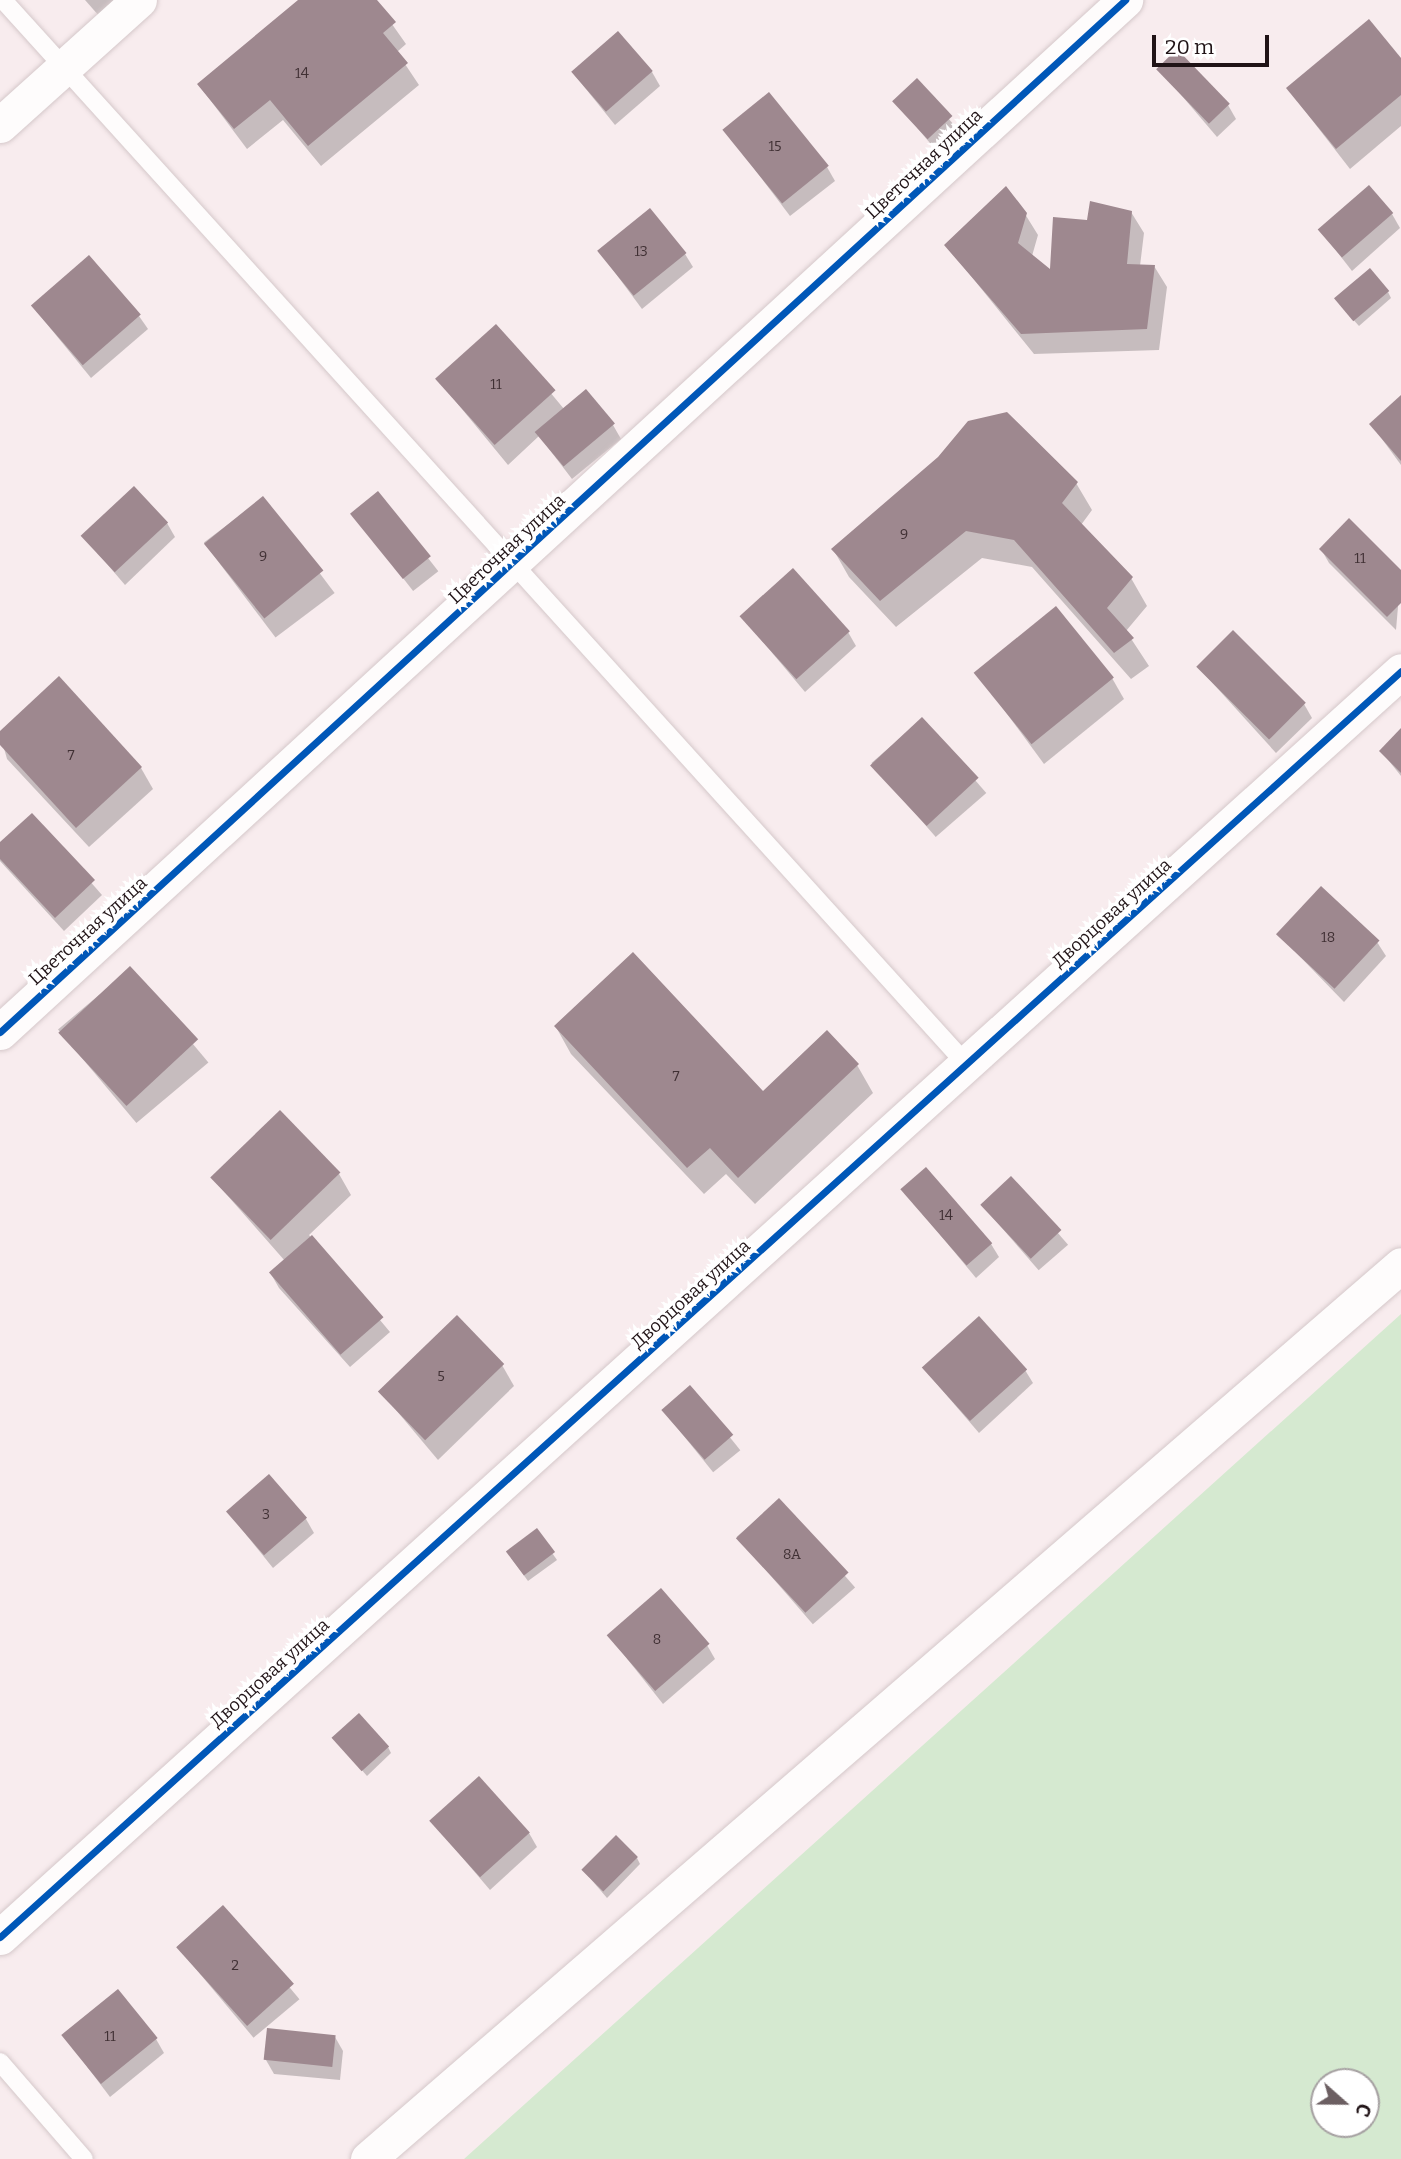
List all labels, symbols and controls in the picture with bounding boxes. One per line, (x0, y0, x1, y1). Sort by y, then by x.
scale bar (1156, 21, 1273, 65)
text: 20 m (1165, 34, 1214, 60)
house number: 14 (295, 66, 309, 82)
street label: Цветочная улица (861, 104, 987, 224)
house number: 15 (768, 139, 782, 155)
house number: 13 (634, 244, 648, 260)
house number: 11 (490, 377, 502, 393)
street label: Цветочная улица (444, 489, 570, 609)
house number: 9 (900, 527, 908, 543)
house number: 9 (259, 549, 267, 565)
house number: 11 (1354, 551, 1366, 567)
house number: 7 (67, 748, 75, 764)
street label: Дворцовая улица (1048, 854, 1176, 972)
street label: Цветочная улица (24, 872, 152, 990)
house number: 18 (1321, 930, 1335, 946)
house number: 7 (672, 1069, 680, 1085)
house number: 14 (939, 1208, 953, 1224)
street label: Дворцовая улица (627, 1235, 755, 1353)
house number: 5 (437, 1369, 445, 1385)
house number: 3 (262, 1507, 270, 1523)
house number: 8А (783, 1547, 801, 1563)
street label: Дворцовая улица (206, 1614, 334, 1732)
house number: 8 (653, 1632, 661, 1648)
house number: 2 (231, 1958, 239, 1974)
house number: 11 (104, 2029, 116, 2045)
north arrow (1310, 2068, 1380, 2138)
text: С (1350, 2100, 1376, 2120)

